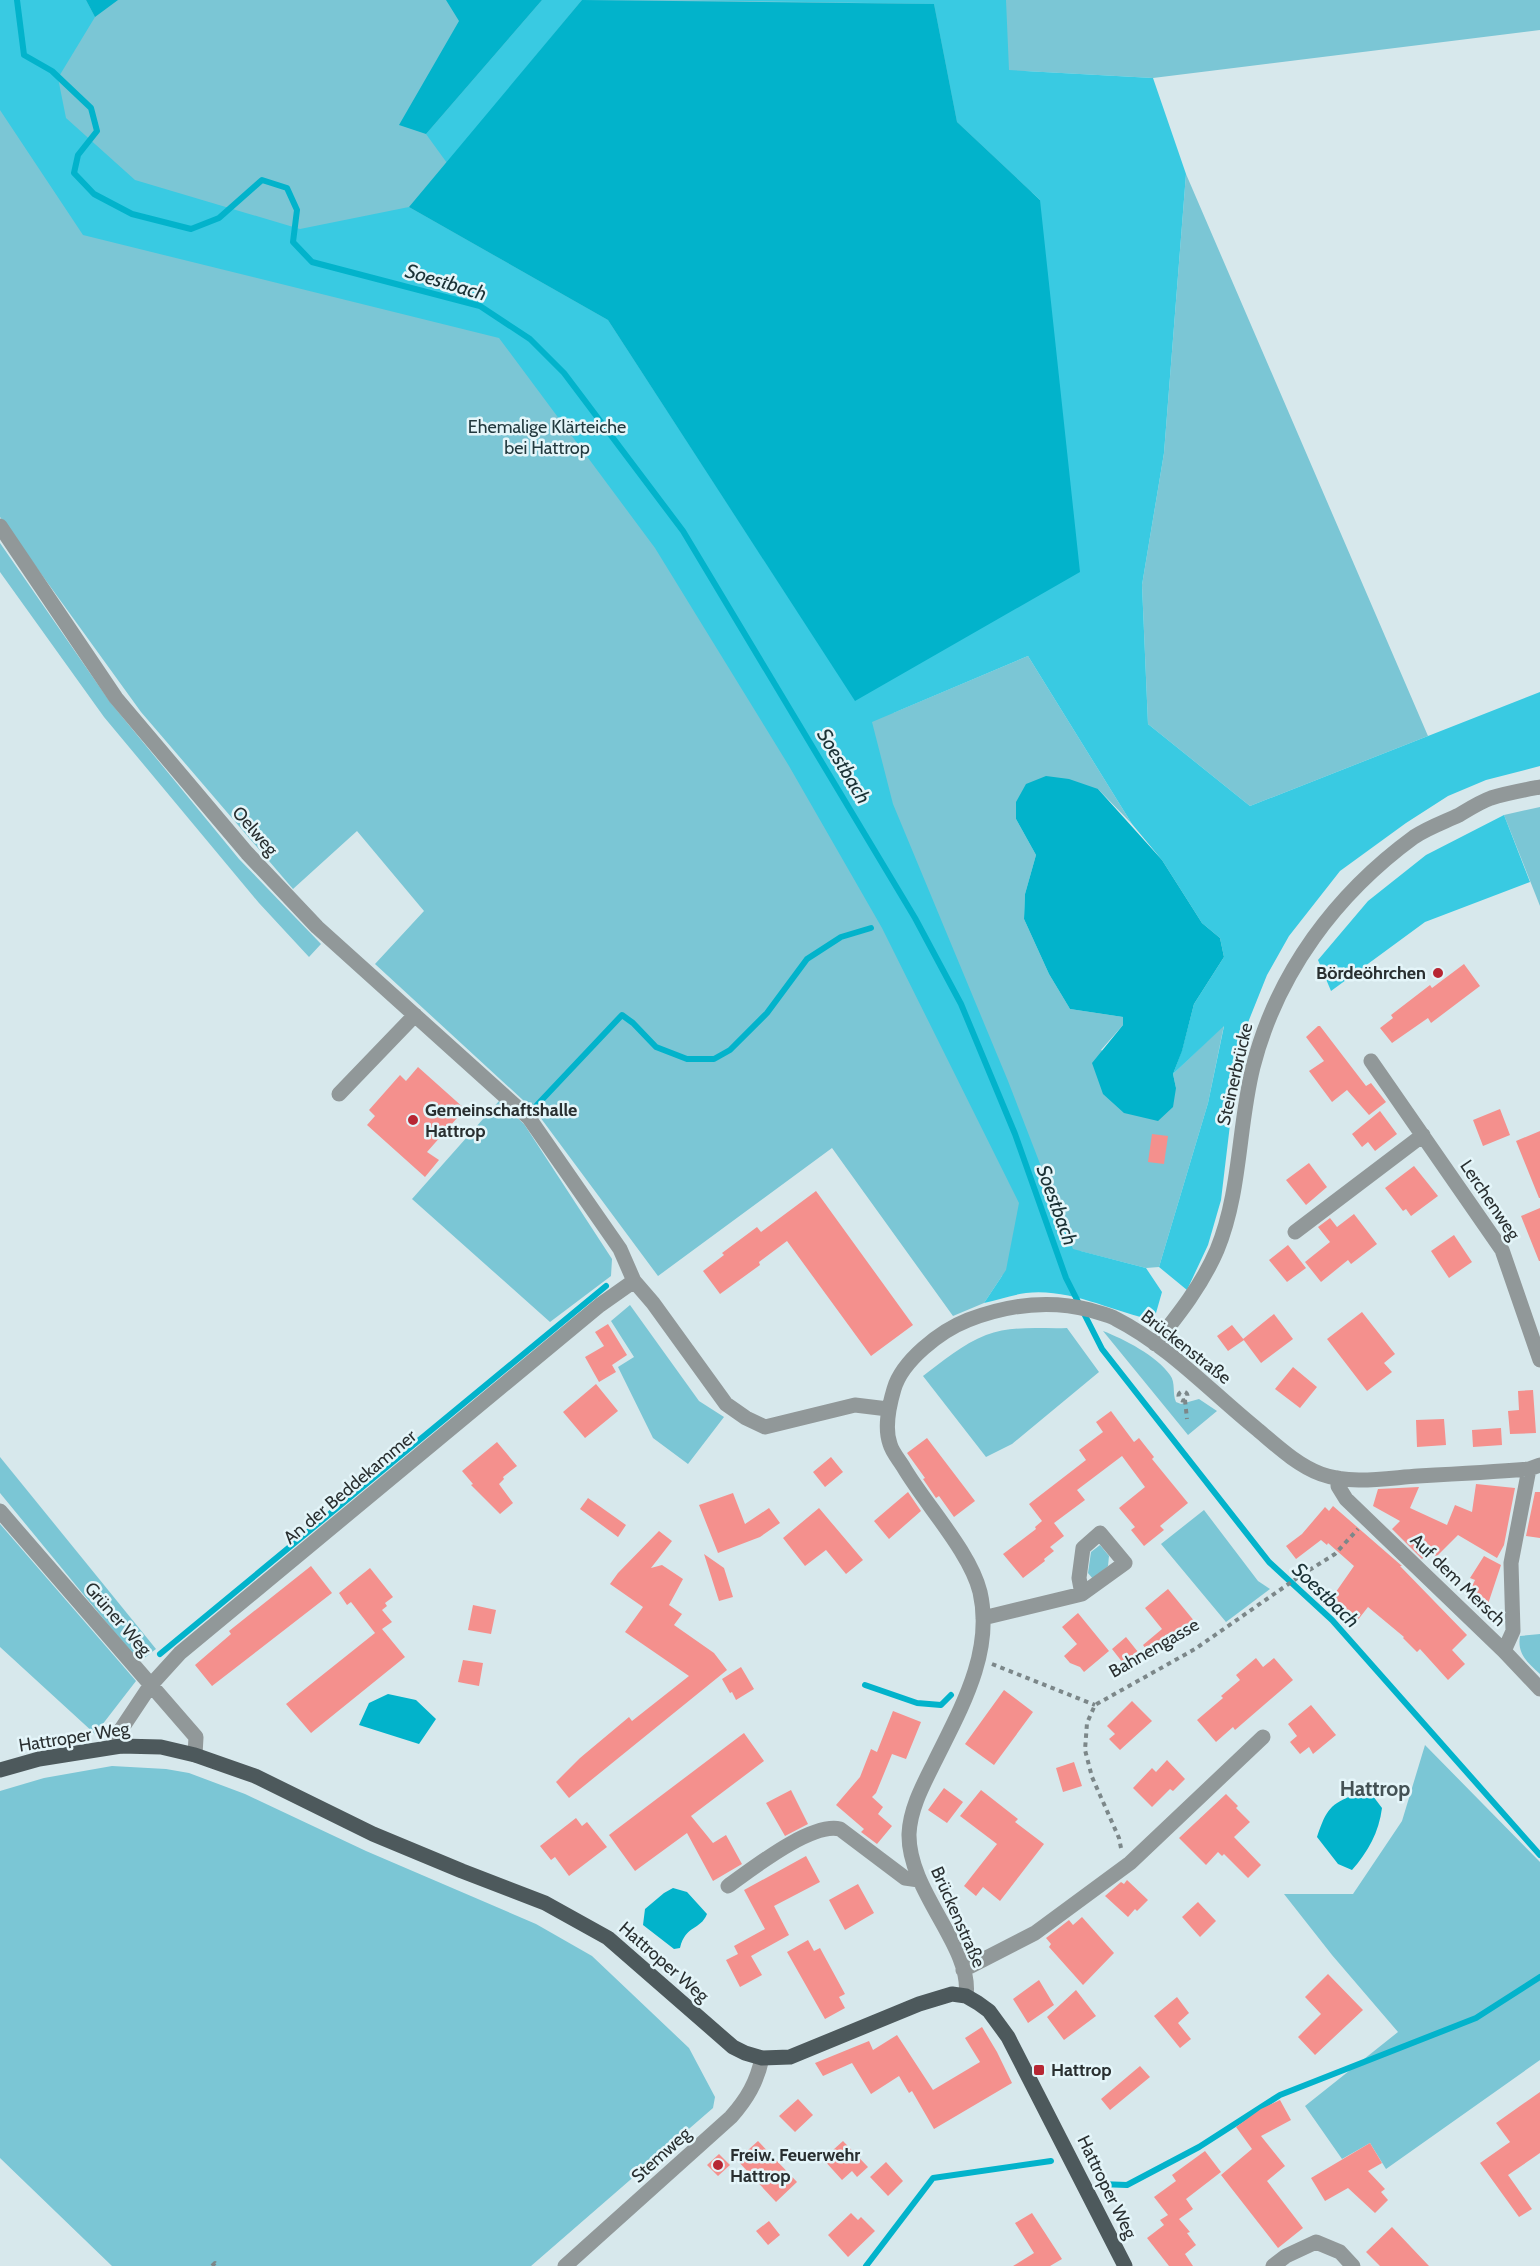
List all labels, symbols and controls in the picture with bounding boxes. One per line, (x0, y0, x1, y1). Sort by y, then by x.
water label: Soestbach (403, 258, 489, 306)
park label: Ehemalige Klärteiche bei Hattrop (468, 416, 626, 459)
water label: Soestbach (812, 724, 876, 808)
street label: Oelweg (228, 802, 283, 861)
place label: Bördeöhrchen (1316, 962, 1426, 984)
marker: Bördeöhrchen (1431, 966, 1445, 980)
street label: Steinerbrücke (1213, 1021, 1257, 1127)
place label: Gemeinschaftshalle Hattrop (425, 1099, 577, 1142)
marker: Gemeinschaftshalle Hattrop (406, 1113, 420, 1127)
street label: Lerchenweg (1455, 1156, 1525, 1245)
water label: Soestbach (1031, 1162, 1083, 1248)
street label: Brückenstraße (1137, 1305, 1235, 1389)
street label: An der Beddekammer (279, 1425, 421, 1549)
street label: Auf dem Mersch (1406, 1529, 1510, 1631)
water label: Soestbach (1288, 1557, 1364, 1633)
street label: Grüner Weg (80, 1578, 157, 1661)
street label: Bahnengasse (1105, 1613, 1203, 1683)
street label: Hattroper Weg (17, 1717, 132, 1757)
district label: Hattrop (1340, 1776, 1410, 1801)
street label: Brückenstraße (926, 1863, 990, 1971)
street label: Hattroper Weg (615, 1917, 714, 2008)
place label: Hattrop (1051, 2059, 1112, 2081)
marker: Hattrop (1032, 2063, 1046, 2077)
street label: Stemweg (627, 2122, 696, 2187)
street label: Hattroper Weg (1073, 2132, 1142, 2243)
place label: Freiw. Feuerwehr Hattrop (730, 2144, 860, 2187)
marker: Freiw. Feuerwehr Hattrop (711, 2158, 725, 2172)

